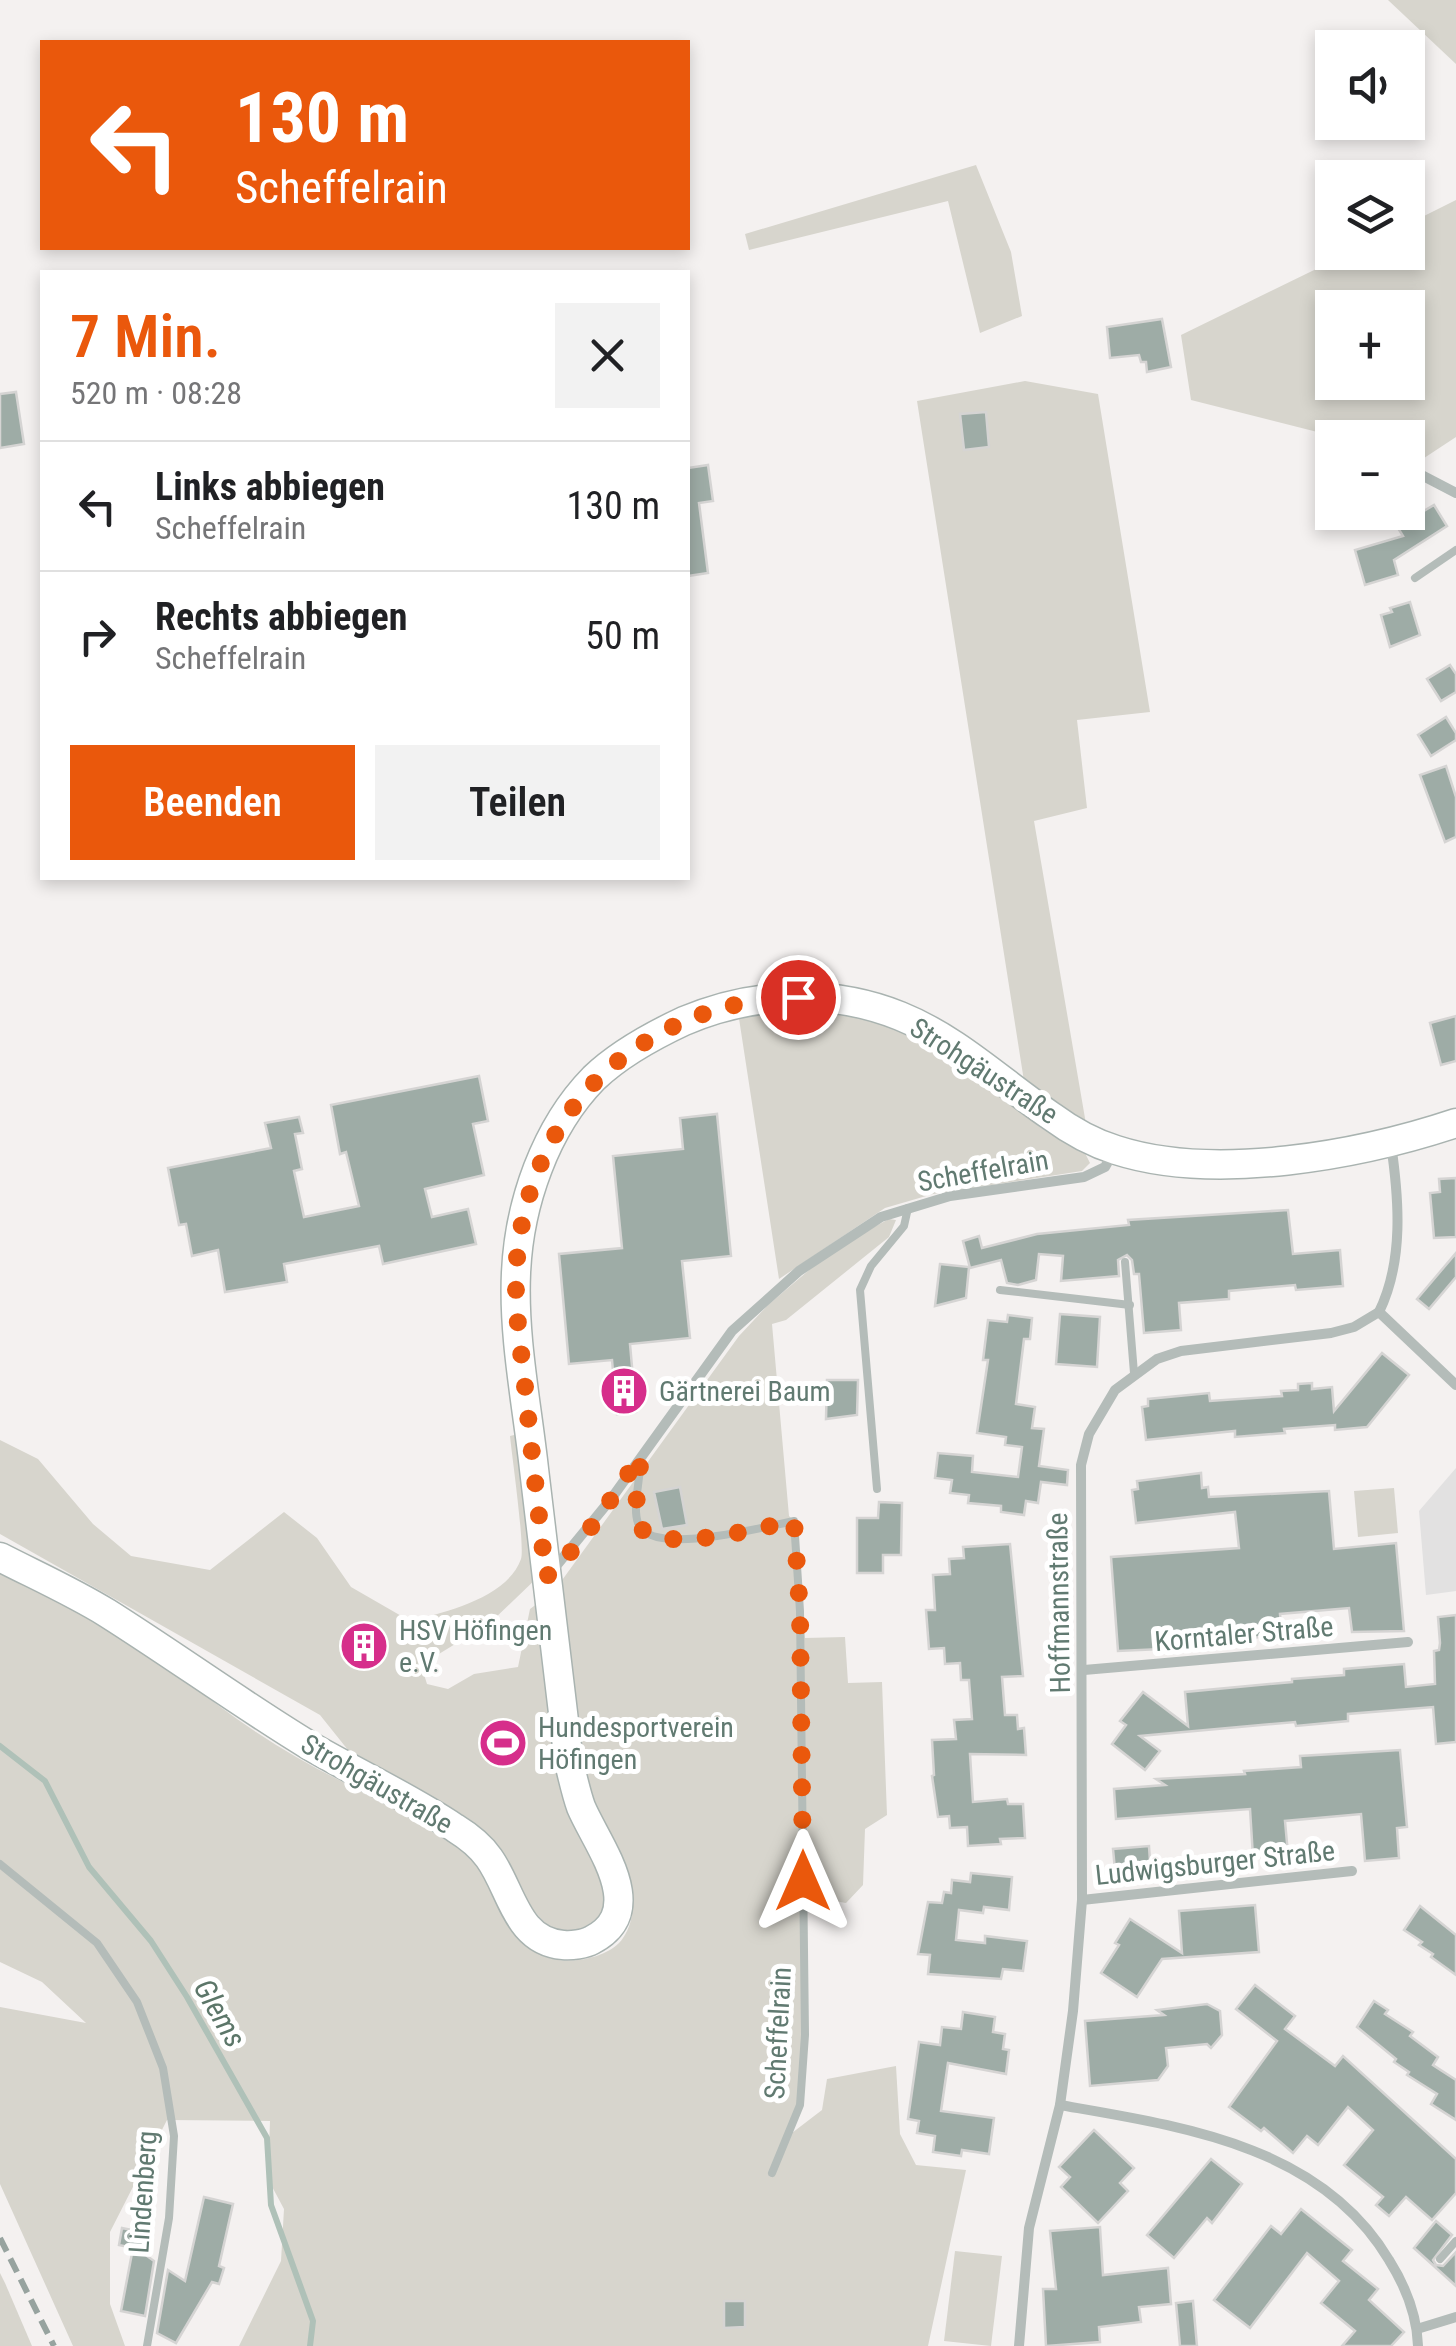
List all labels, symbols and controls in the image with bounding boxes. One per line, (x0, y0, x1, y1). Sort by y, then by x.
map controls (1315, 30, 1425, 530)
button: sound (1315, 30, 1425, 140)
text: 130 m (235, 77, 409, 159)
icon: left (70, 80, 200, 210)
button: layers (1315, 160, 1425, 270)
text: Scheffelrain (235, 161, 448, 214)
button: + (1315, 290, 1425, 400)
text: 7 Min. (70, 301, 221, 372)
button: close (555, 303, 660, 408)
text: 520 m · 08:28 (70, 374, 242, 412)
button: − (1315, 420, 1425, 530)
text: Links abbiegen (155, 465, 385, 509)
icon: left (70, 479, 125, 534)
text: 130 m (566, 484, 660, 528)
text: Scheffelrain (155, 509, 306, 547)
text: Rechts abbiegen (155, 595, 407, 639)
icon: right (70, 609, 125, 664)
text: 50 m (585, 614, 660, 658)
text: Scheffelrain (155, 639, 306, 677)
button: Beenden (70, 745, 355, 860)
button: Teilen (375, 745, 660, 860)
pin (756, 955, 841, 1040)
icon: arrive (771, 970, 826, 1025)
street label: Strohgäustraße (904, 1011, 1064, 1131)
street label: Scheffelrain (915, 1143, 1051, 1199)
building icon: Gärtnerei Baum (598, 1365, 650, 1417)
place label: Gärtnerei Baum (659, 1375, 831, 1408)
street label: Hoffmannstraße (1041, 1512, 1077, 1694)
street label: Korntaler Straße (1153, 1610, 1335, 1658)
place label: HSV Höfingen e.V. (399, 1614, 552, 1679)
building icon: HSV Höfingen e.V. (338, 1620, 390, 1672)
place label: Hundesportverein Höfingen (538, 1711, 734, 1776)
sports icon: Hundesportverein Höfingen (477, 1717, 529, 1769)
street label: Strohgäustraße (295, 1727, 459, 1841)
position arrow (751, 1829, 855, 1933)
street label: Ludwigsburger Straße (1094, 1834, 1336, 1892)
street label: Scheffelrain (758, 1966, 798, 2100)
water label: Glems (187, 1973, 253, 2053)
street label: Lindenberg (122, 2130, 164, 2254)

